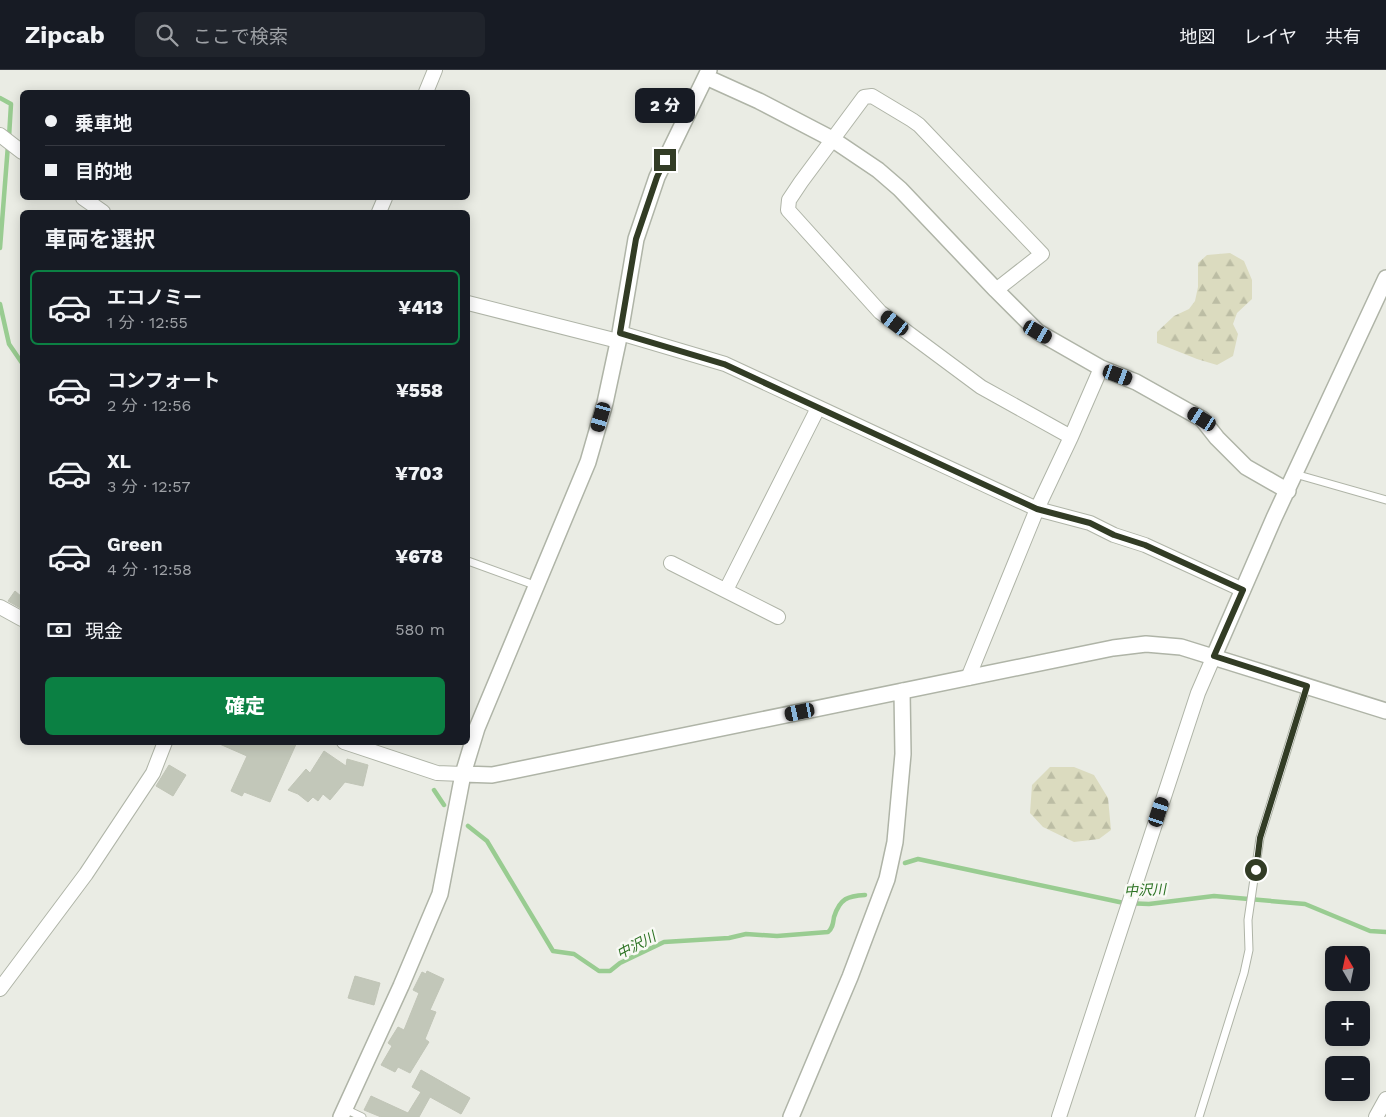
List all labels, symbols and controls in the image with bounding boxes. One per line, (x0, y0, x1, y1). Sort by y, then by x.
search box (135, 12, 485, 57)
text: Zipcab (25, 21, 105, 49)
icon: search (153, 21, 181, 49)
text: ここで検索 (193, 25, 288, 48)
text: 地図 (1180, 26, 1216, 47)
text: レイヤ (1244, 26, 1297, 47)
text: 共有 (1325, 26, 1361, 47)
callout: 2 分 (635, 88, 695, 122)
text: 2 分 (650, 96, 680, 115)
text: 乗車地 (75, 112, 132, 135)
route end (654, 149, 676, 171)
text: 目的地 (75, 160, 132, 183)
text: 車両を選択 (45, 227, 155, 252)
icon: car (47, 285, 92, 330)
text: エコノミー (107, 286, 202, 309)
text: ¥413 (398, 296, 443, 319)
car (878, 308, 911, 338)
text: 1 分 · 12:55 (107, 313, 188, 332)
car (1021, 318, 1054, 346)
car (1101, 363, 1134, 387)
icon: car (47, 368, 92, 413)
text: コンフォート (107, 369, 220, 392)
text: ¥558 (396, 379, 443, 402)
text: 2 分 · 12:56 (107, 396, 191, 415)
car (589, 401, 612, 433)
car (1185, 405, 1218, 433)
text: XL (107, 450, 131, 473)
icon: car (47, 451, 92, 496)
text: ¥703 (395, 462, 443, 485)
text: 3 分 · 12:57 (107, 477, 191, 496)
text: Green (107, 533, 163, 556)
icon: car (47, 534, 92, 579)
text: ¥678 (395, 545, 443, 568)
text: 4 分 · 12:58 (107, 560, 192, 579)
icon: cash (45, 616, 73, 644)
text: 現金 (85, 620, 123, 643)
text: 580 m (395, 620, 445, 639)
button: 確定 (45, 677, 445, 735)
car (783, 702, 816, 722)
car (1147, 795, 1170, 829)
route start (1245, 859, 1267, 881)
water label: 中沢川 (1124, 881, 1168, 899)
water label: 中沢川 (614, 927, 660, 962)
north arrow (1325, 946, 1370, 991)
map controls (1325, 946, 1370, 1101)
button: + (1325, 1001, 1370, 1046)
button: − (1325, 1056, 1370, 1101)

